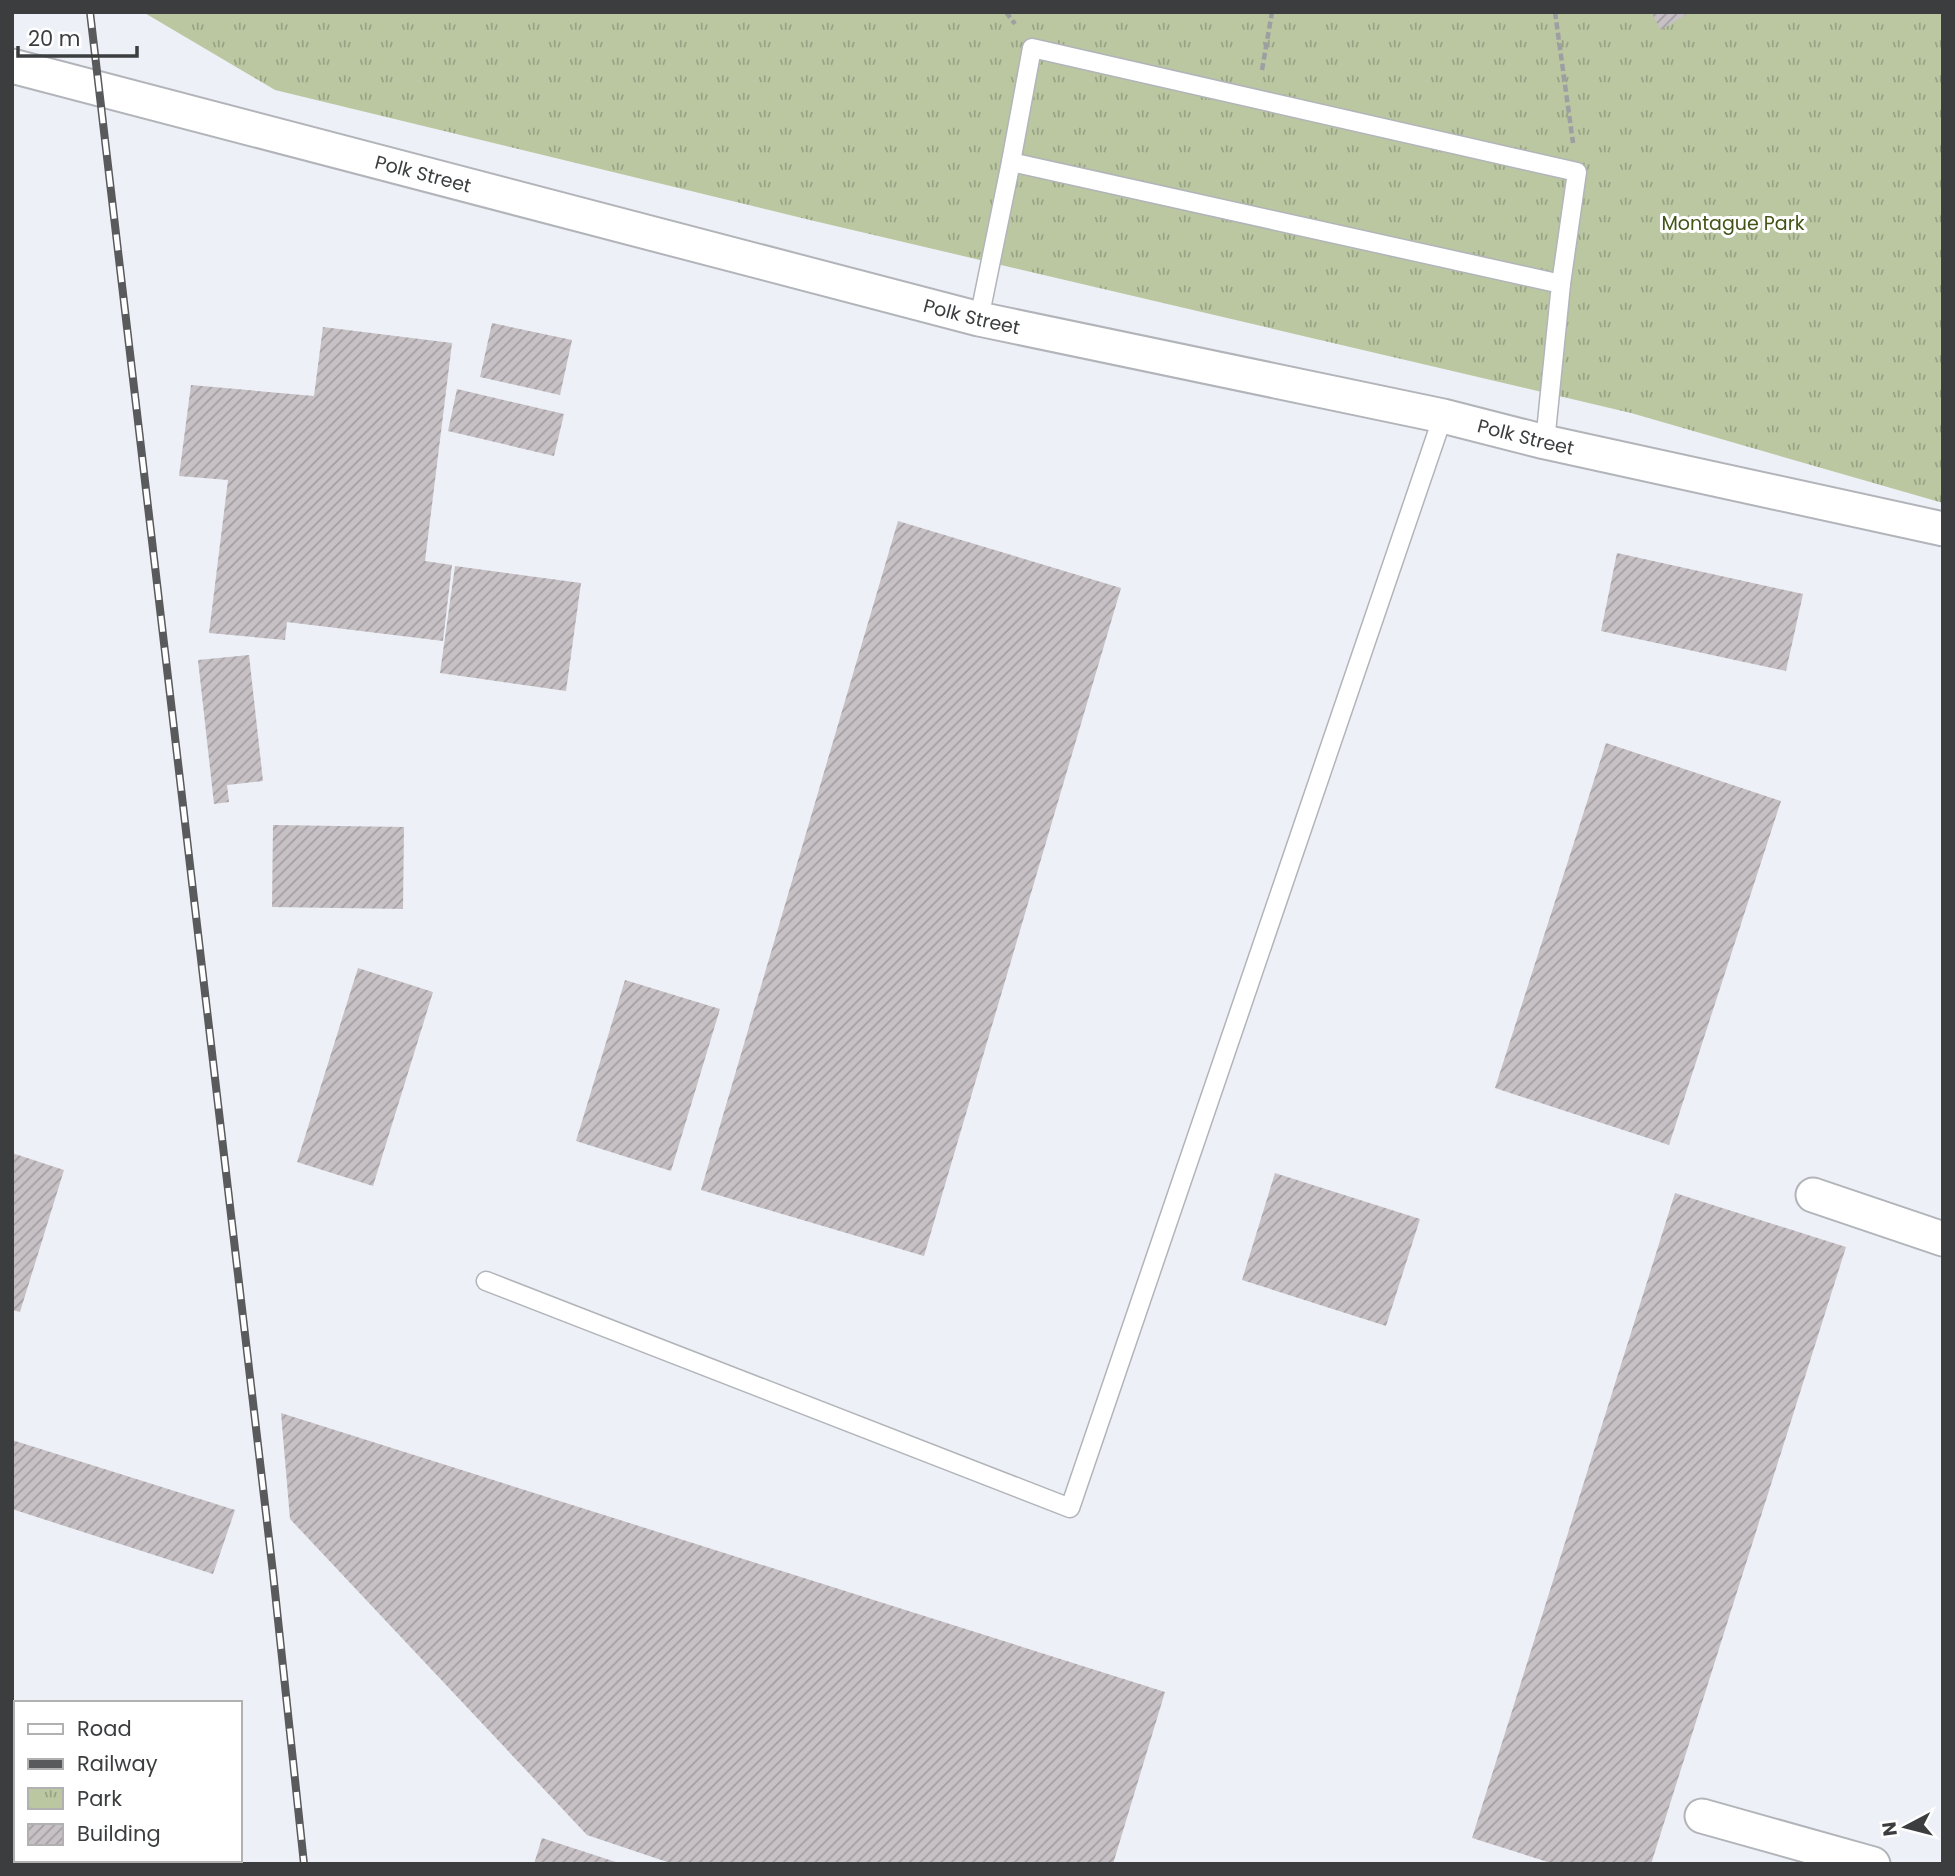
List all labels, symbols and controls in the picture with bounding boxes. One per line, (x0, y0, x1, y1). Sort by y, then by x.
scale bar (18, 14, 136, 58)
text: 20 m (28, 24, 81, 53)
street label: Polk Street (372, 148, 474, 199)
park label: Montague Park (1661, 210, 1805, 237)
street label: Polk Street (921, 292, 1023, 341)
street label: Polk Street (1475, 412, 1577, 461)
legend (14, 1701, 242, 1862)
text: Road (77, 1714, 132, 1743)
text: Railway (77, 1749, 158, 1778)
text: Park (77, 1784, 122, 1813)
north arrow (1871, 1792, 1941, 1862)
text: Building (77, 1819, 161, 1848)
text: N (1875, 1820, 1904, 1838)

